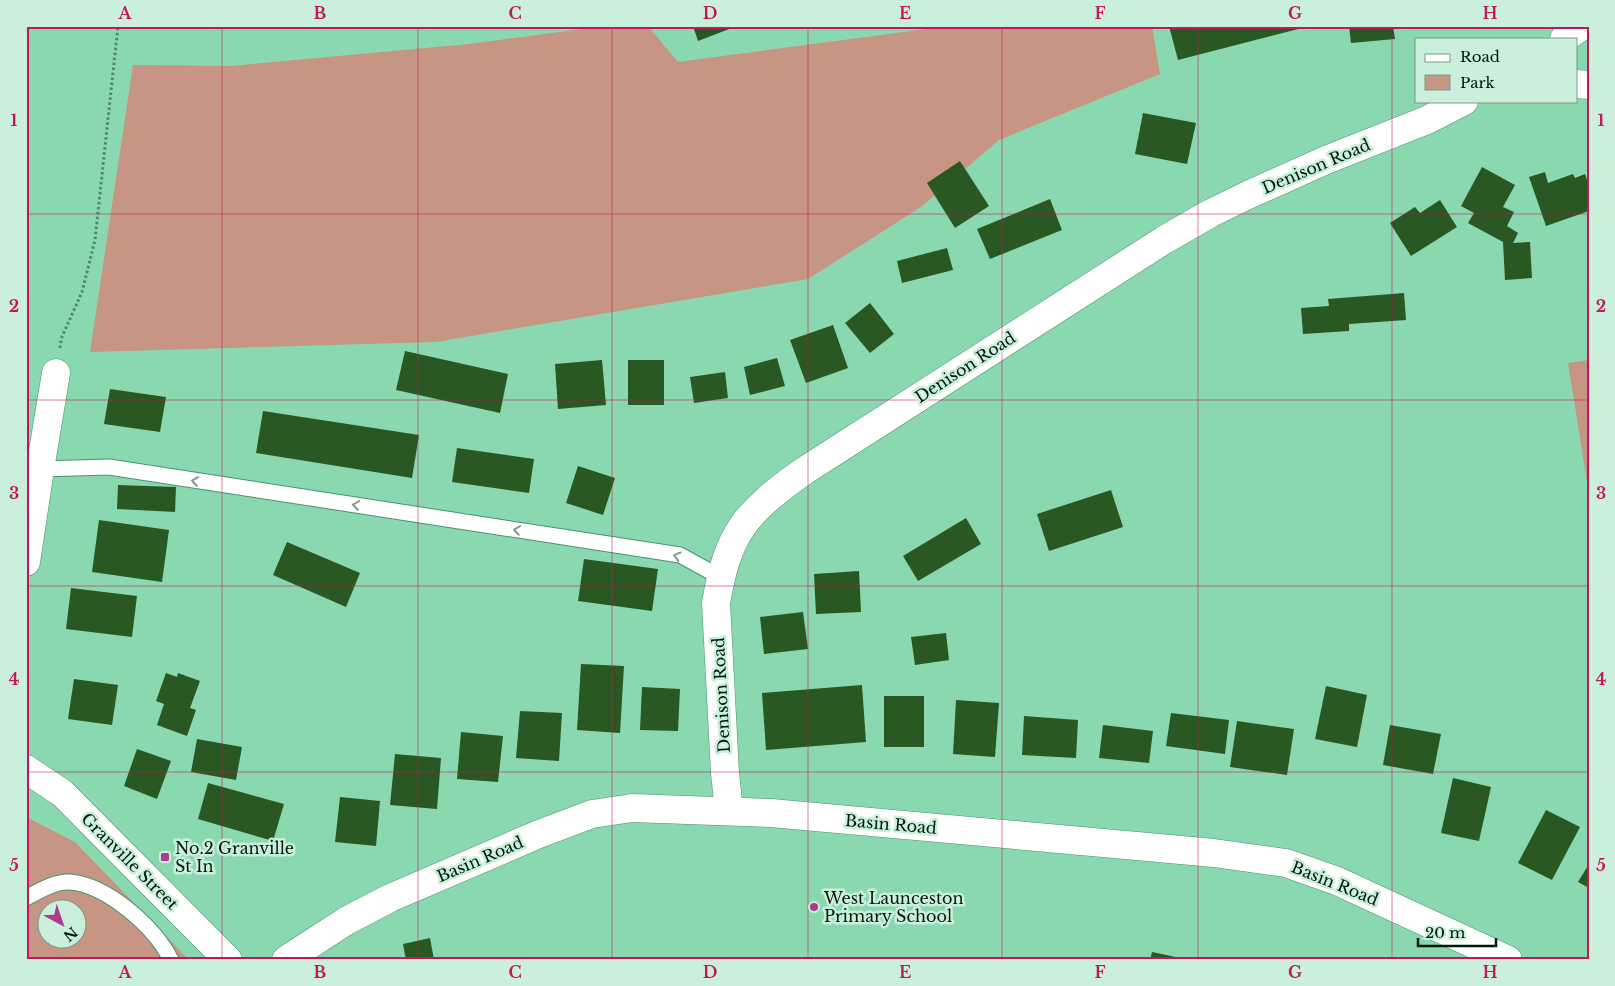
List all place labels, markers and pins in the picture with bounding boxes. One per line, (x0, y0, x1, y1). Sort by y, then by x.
place label: No.2 Granville St In (175, 838, 294, 876)
marker: No.2 Granville St In (159, 851, 171, 863)
place label: West Launceston Primary School (823, 888, 963, 926)
marker: West Launceston Primary School (808, 901, 820, 913)

